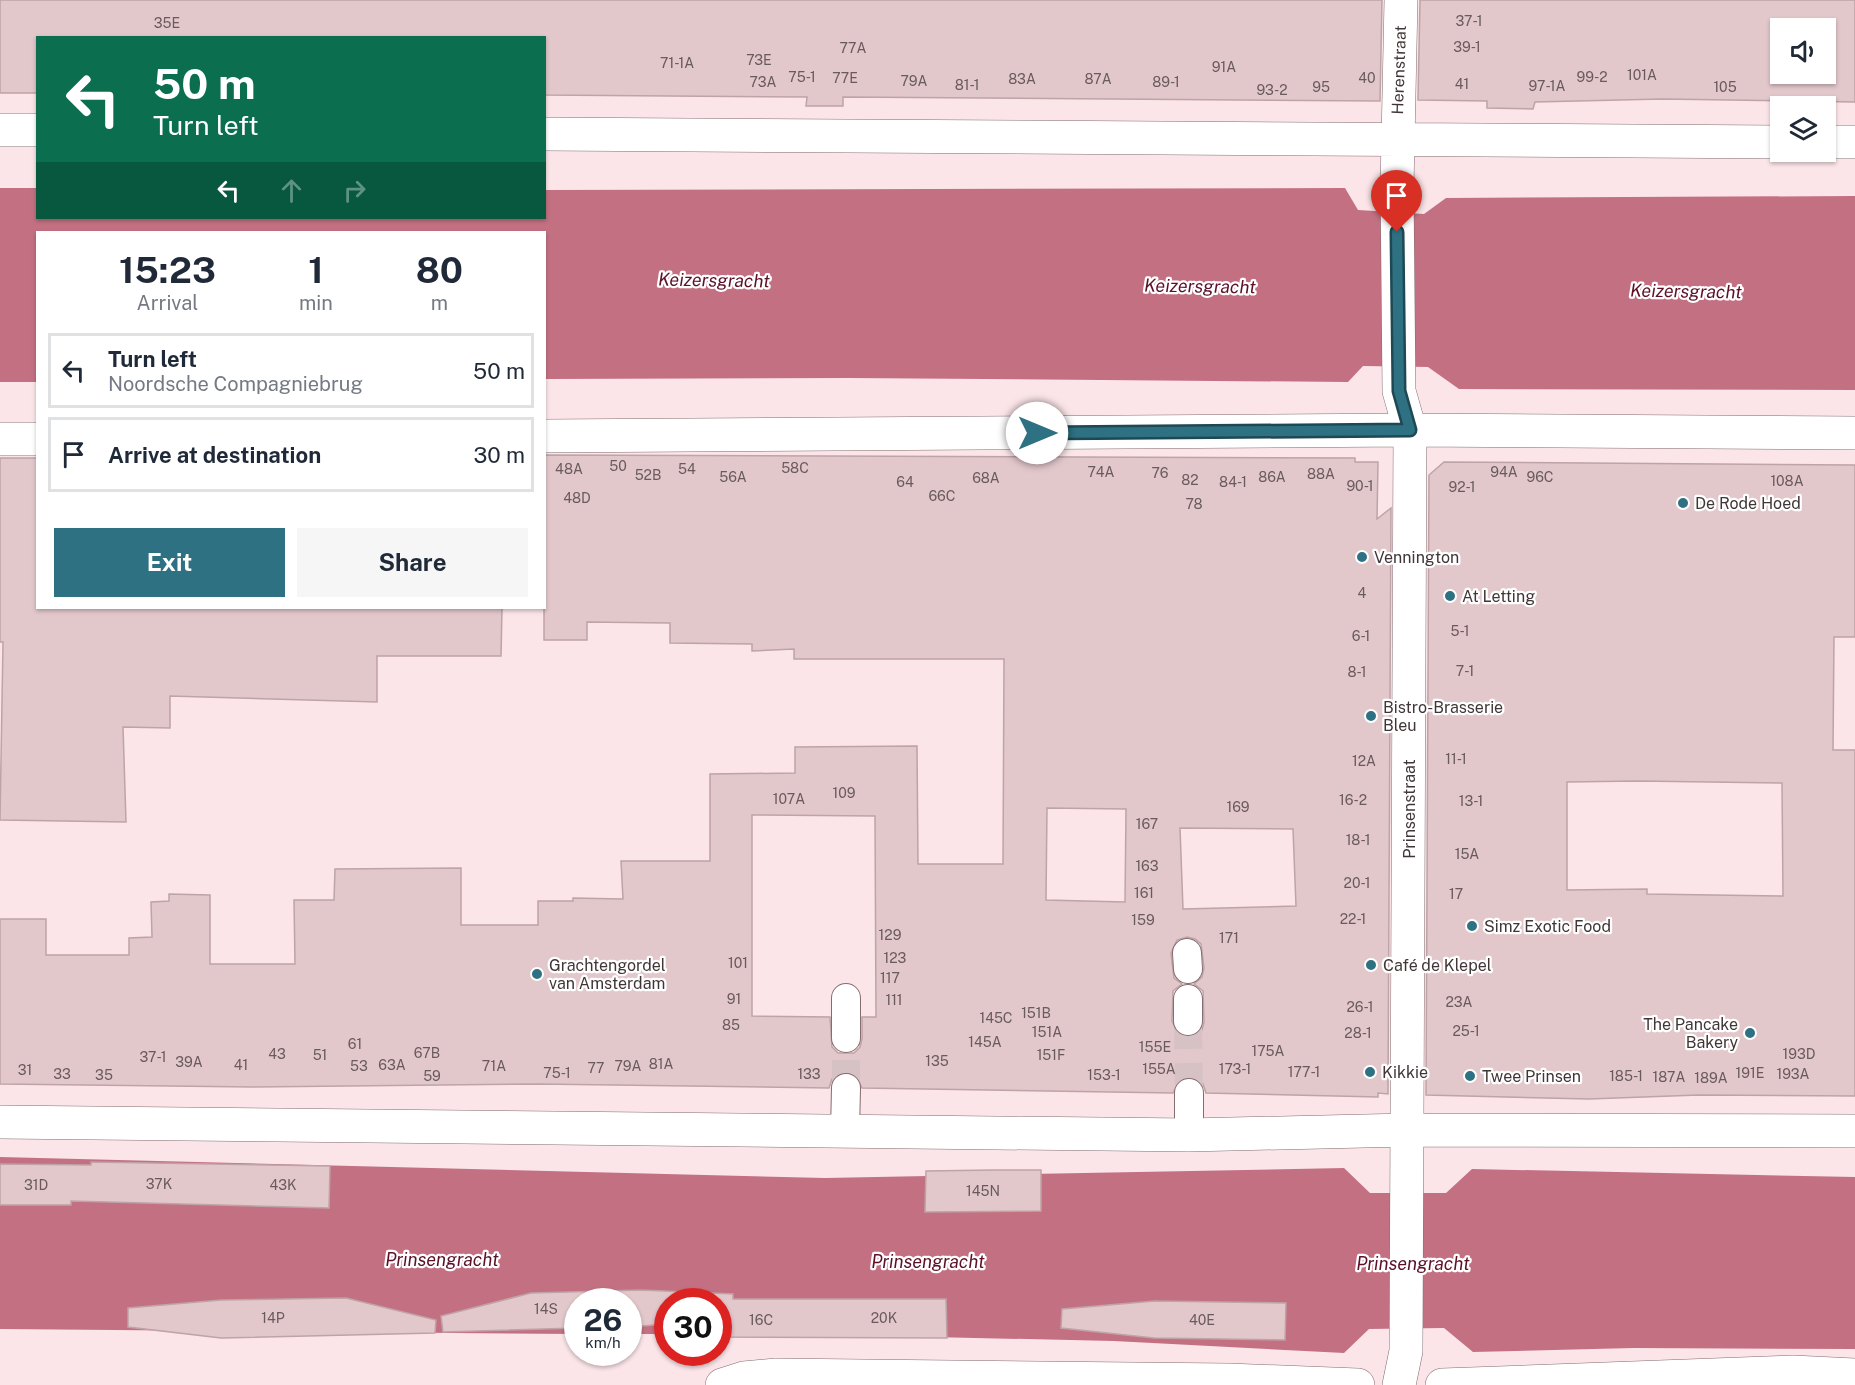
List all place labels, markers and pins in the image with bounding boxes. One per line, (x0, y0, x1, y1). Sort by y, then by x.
pin (1371, 170, 1422, 232)
place label: De Rode Hoed (1695, 494, 1801, 513)
marker: De Rode Hoed (1676, 496, 1690, 510)
place label: Vennington (1374, 548, 1459, 567)
marker: Vennington (1355, 550, 1369, 564)
place label: At Letting (1462, 587, 1535, 606)
marker: At Letting (1443, 589, 1457, 603)
place label: Bistro-Brasserie Bleu (1383, 698, 1503, 735)
marker: Bistro-Brasserie Bleu (1364, 709, 1378, 723)
place label: Simz Exotic Food (1484, 917, 1611, 936)
marker: Simz Exotic Food (1465, 919, 1479, 933)
place label: Grachtengordel van Amsterdam (549, 956, 666, 993)
place label: Café de Klepel (1383, 956, 1492, 975)
marker: Café de Klepel (1364, 958, 1378, 972)
marker: Grachtengordel van Amsterdam (530, 967, 544, 981)
place label: The Pancake Bakery (1643, 1015, 1738, 1052)
marker: The Pancake Bakery (1743, 1026, 1757, 1040)
place label: Kikkie (1382, 1063, 1428, 1082)
marker: Kikkie (1363, 1065, 1377, 1079)
place label: Twee Prinsen (1482, 1067, 1581, 1086)
marker: Twee Prinsen (1463, 1069, 1477, 1083)

